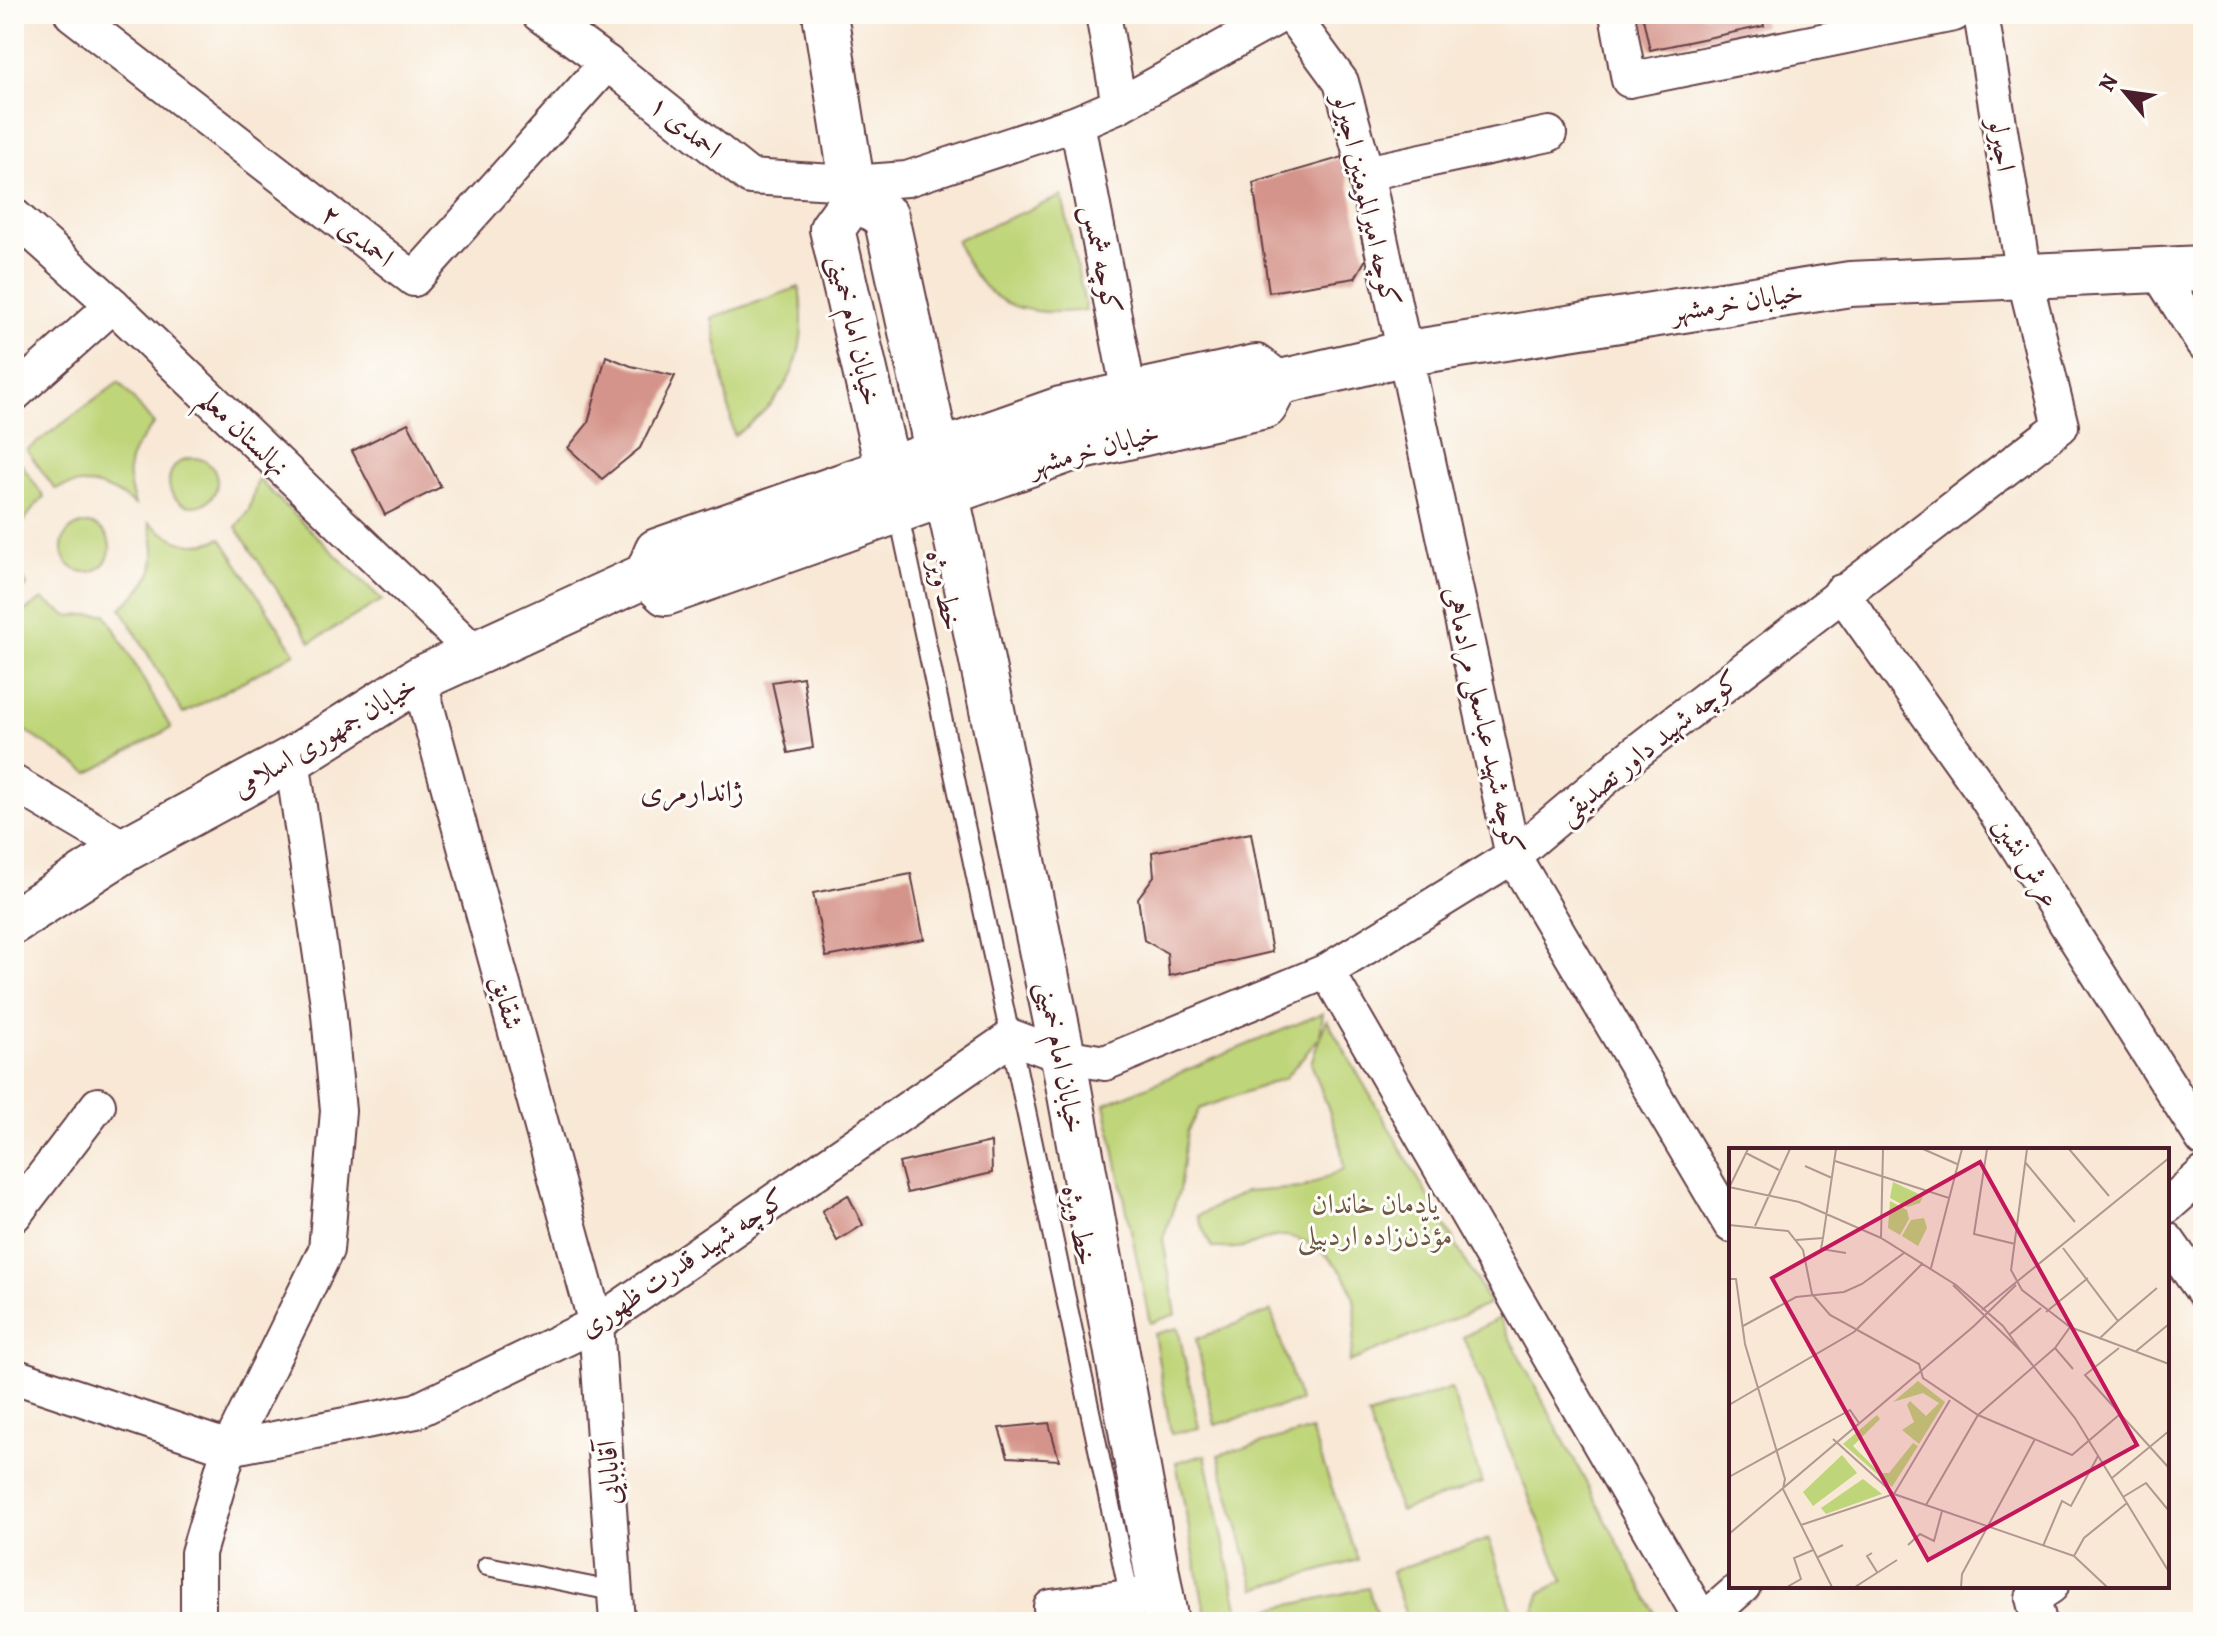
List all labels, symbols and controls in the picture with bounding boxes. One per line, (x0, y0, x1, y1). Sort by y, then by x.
north arrow (2085, 52, 2165, 132)
text: N (2091, 69, 2125, 97)
street label: احمدی ۱ (641, 86, 730, 168)
street label: کوچه امیرالمومنین اجیرلو (1323, 87, 1410, 310)
street label: اجیرلو (1979, 113, 2025, 174)
street label: احمدی ۲ (313, 195, 402, 276)
street label: کوچه شمس (1073, 201, 1131, 317)
street label: خیابان امام خمینی (814, 251, 891, 411)
street label: خیابان خرمشهر (1665, 273, 1806, 332)
street label: نهالستان معلم (185, 380, 298, 492)
street label: خیابان خرمشهر (1022, 413, 1164, 485)
street label: خط ویژه (916, 546, 972, 634)
street label: کوچه شهید عباسعلی مرادماهی (1434, 583, 1533, 858)
street label: کوچه شهید داور تصدیقی (1549, 661, 1749, 833)
street label: خیابان جمهوری اسلامی (225, 667, 424, 807)
district label: ژاندارمری (640, 771, 744, 812)
street label: عرش نشین (1983, 810, 2069, 915)
street label: شقایق (482, 971, 533, 1034)
street label: خیابان امام خمینی (1023, 978, 1094, 1137)
inset map (1729, 1148, 2169, 1588)
street label: کوچه شهید قدرت ظهوری (571, 1179, 794, 1346)
street label: خط ویژه (1052, 1181, 1106, 1269)
park label: یادمان خاندان مؤذّن‌زاده اردبیلی (1298, 1185, 1452, 1256)
street label: آقابابایی (588, 1436, 630, 1507)

